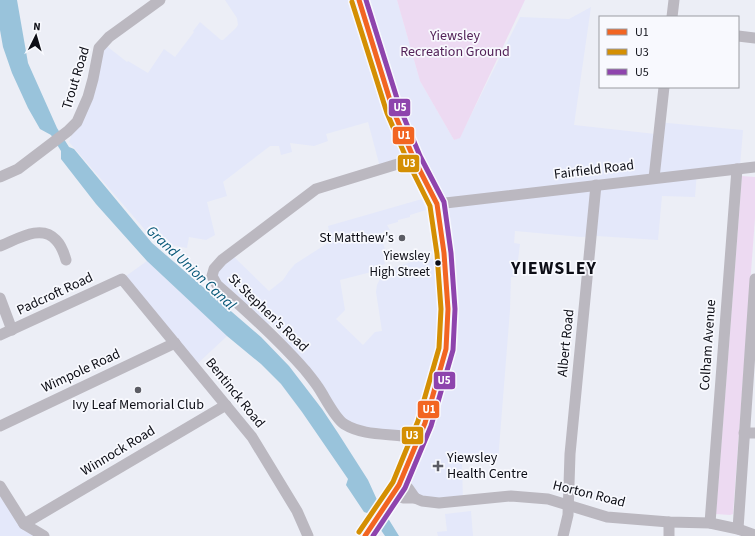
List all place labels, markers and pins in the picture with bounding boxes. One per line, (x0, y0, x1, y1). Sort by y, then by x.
place label: St Matthew's (319, 228, 394, 248)
marker: St Matthew's (397, 233, 407, 243)
place label: Yiewsley High Street (370, 247, 431, 281)
marker: Yiewsley High Street (433, 258, 443, 268)
marker: Ivy Leaf Memorial Club (133, 385, 143, 395)
place label: Ivy Leaf Memorial Club (72, 395, 204, 415)
place label: Yiewsley Health Centre (446, 448, 528, 484)
marker: Yiewsley Health Centre (432, 460, 444, 472)

